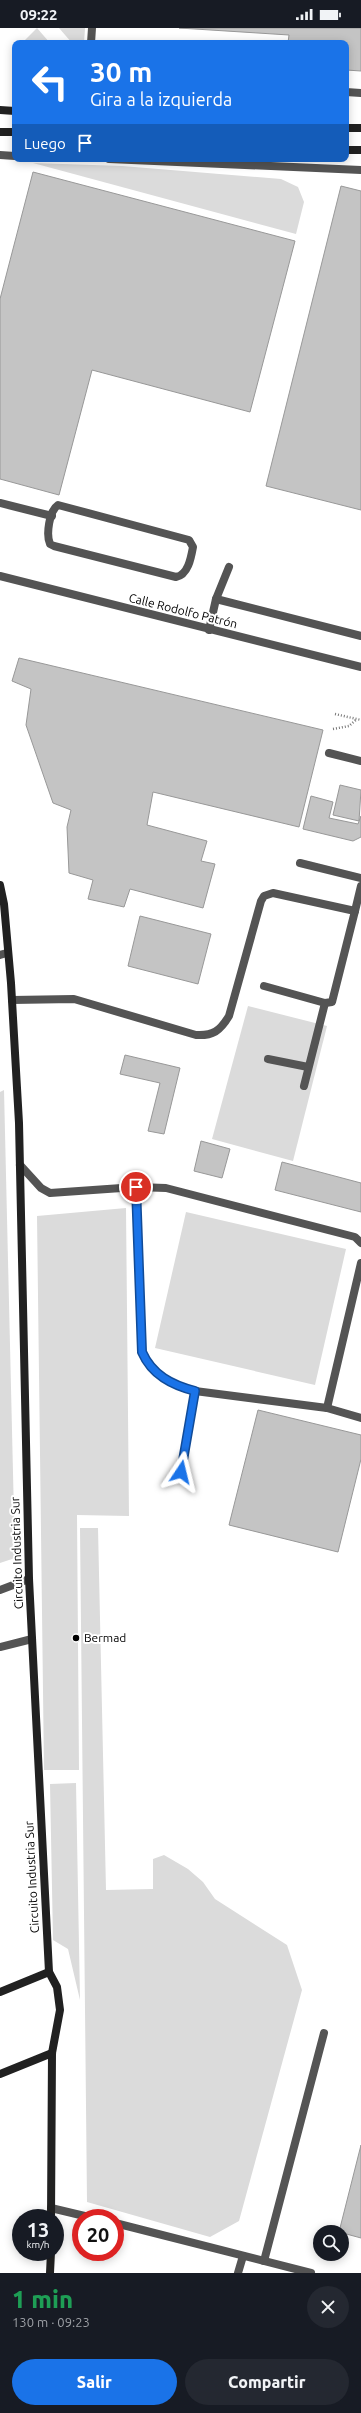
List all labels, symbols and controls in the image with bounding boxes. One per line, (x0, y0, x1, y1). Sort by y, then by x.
text: 09:22 (20, 6, 58, 23)
icon: left (24, 56, 76, 108)
text: 30 m (90, 56, 152, 87)
text: Gira a la izquierda (90, 89, 232, 109)
icon: arrive (74, 132, 96, 154)
text: Luego (24, 135, 66, 152)
street label: Calle Rodolfo Patrón (127, 591, 239, 630)
pin (119, 1170, 153, 1204)
icon: arrive (125, 1176, 147, 1198)
position arrow (160, 1451, 202, 1493)
street label: Circuito Industria Sur (8, 1496, 25, 1609)
place label: Bermad (84, 1631, 126, 1644)
marker: Bermad (71, 1633, 81, 1643)
street label: Circuito Industria Sur (22, 1820, 41, 1933)
speed limit sign: 20 (72, 2209, 124, 2261)
text: 13 (27, 2218, 49, 2241)
map controls (313, 2225, 349, 2261)
button: search (313, 2225, 349, 2261)
text: km/h (26, 2239, 50, 2250)
text: 1 min (12, 2286, 73, 2313)
button: close (307, 2286, 349, 2328)
text: 130 m · 09:23 (12, 2315, 90, 2329)
button: Salir (12, 2359, 177, 2405)
button: Compartir (185, 2359, 349, 2405)

